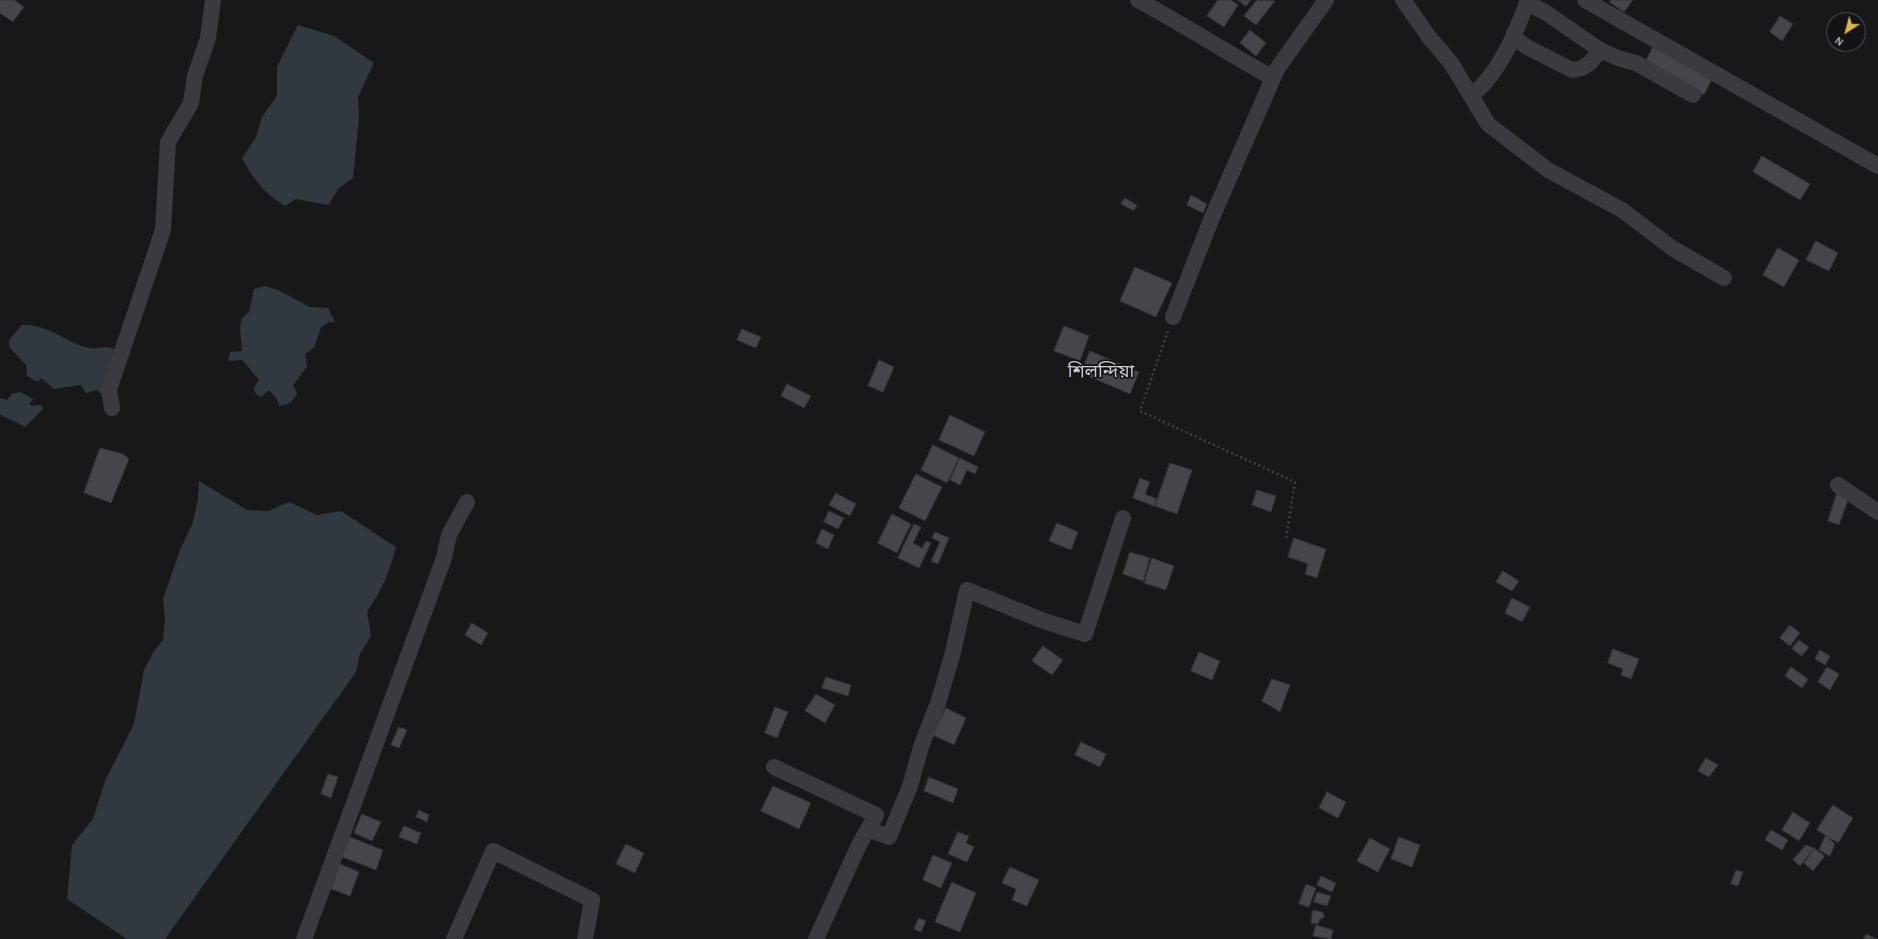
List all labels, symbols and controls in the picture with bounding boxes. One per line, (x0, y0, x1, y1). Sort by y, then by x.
north arrow (1826, 12, 1866, 52)
text: N (1833, 35, 1846, 48)
district label: শিলন্দিয়া (1068, 361, 1134, 383)

